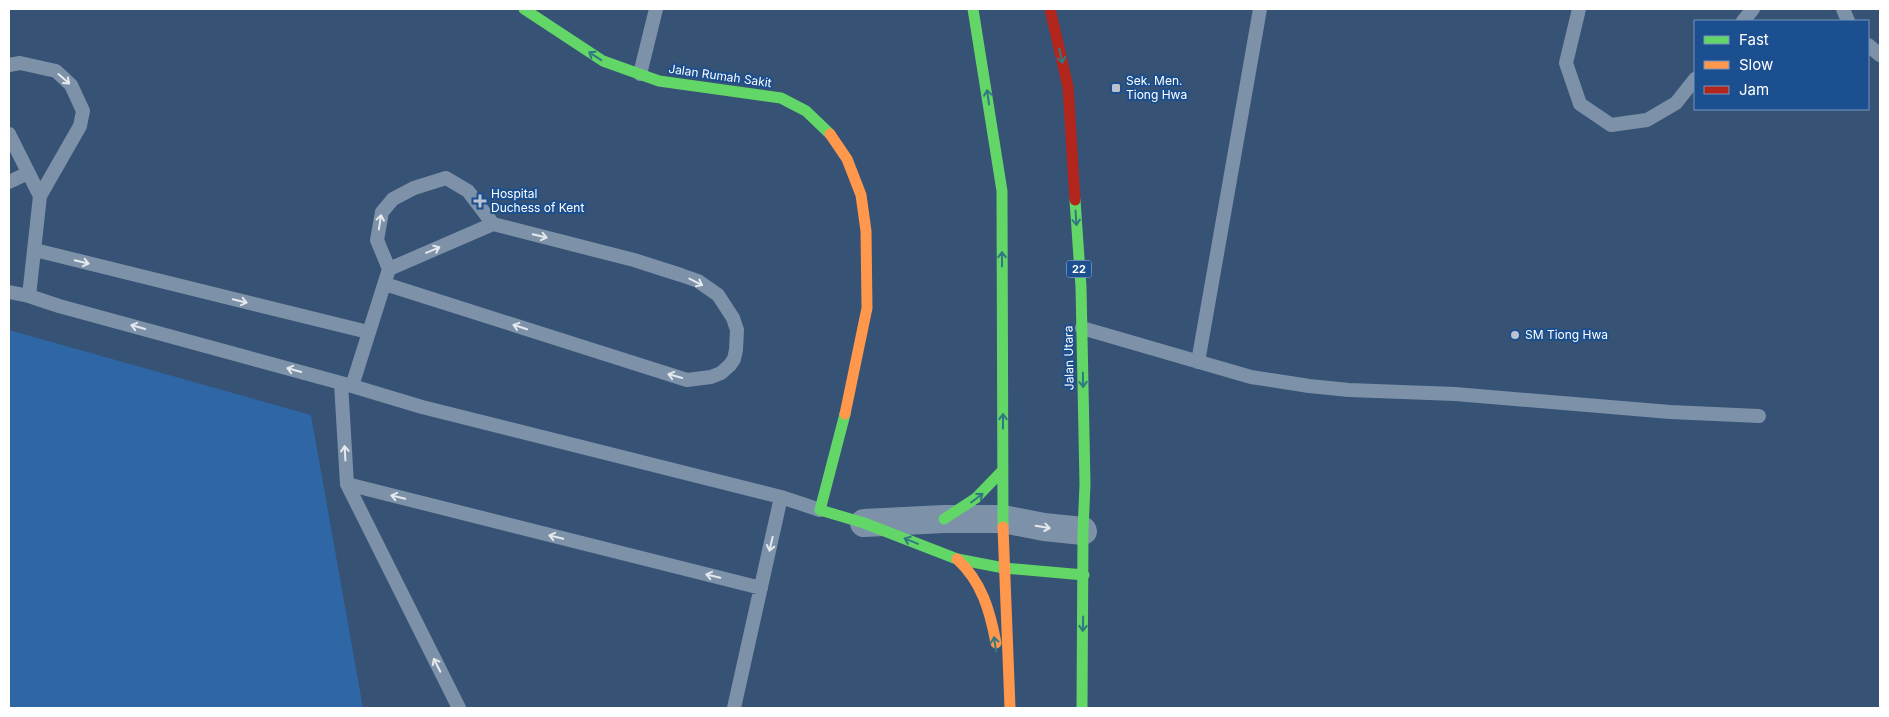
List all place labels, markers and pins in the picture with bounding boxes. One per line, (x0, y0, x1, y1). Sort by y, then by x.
place label: Sek. Men. Tiong Hwa (1126, 73, 1187, 102)
marker: Sek. Men. Tiong Hwa (1110, 82, 1122, 94)
place label: Hospital Duchess of Kent (491, 186, 584, 215)
marker: Hospital Duchess of Kent (473, 194, 487, 208)
place label: SM Tiong Hwa (1525, 327, 1608, 342)
marker: SM Tiong Hwa (1509, 329, 1521, 341)

